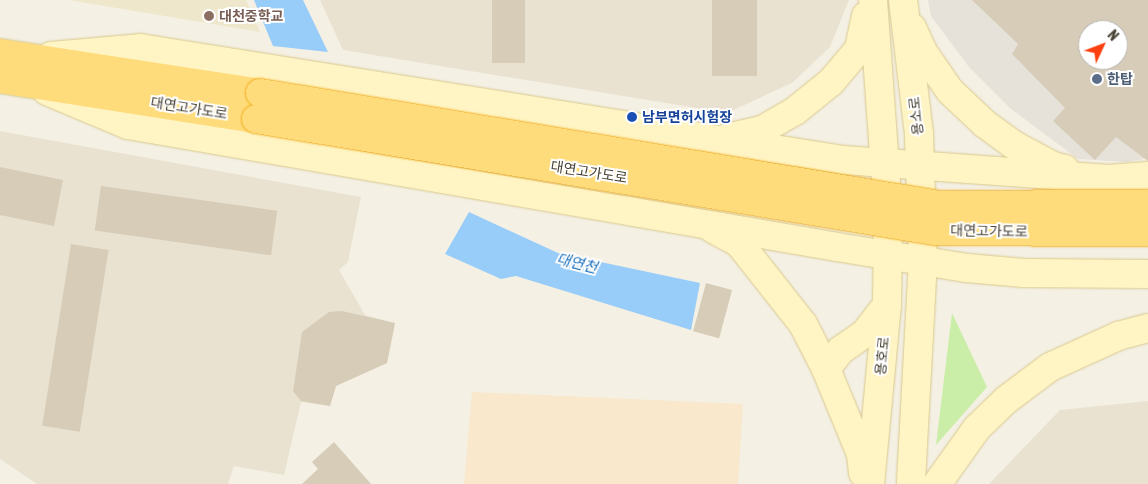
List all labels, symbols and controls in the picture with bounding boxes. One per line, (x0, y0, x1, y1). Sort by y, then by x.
place label: 대천중학교 (219, 8, 283, 24)
marker: 대천중학교 (203, 10, 215, 22)
north arrow (1078, 20, 1128, 70)
text: N (1105, 27, 1122, 44)
place label: 한탑 (1107, 71, 1133, 87)
marker: 한탑 (1091, 73, 1103, 85)
street label: 대연고가도로 (150, 94, 228, 122)
street label: 용소로 (906, 96, 926, 136)
place label: 남부면허시험장 (642, 109, 732, 125)
marker: 남부면허시험장 (626, 111, 638, 123)
street label: 대연고가도로 (550, 158, 628, 186)
street label: 대연고가도로 (950, 222, 1028, 240)
water label: 대연천 (555, 249, 599, 277)
street label: 용호로 (872, 336, 892, 376)

